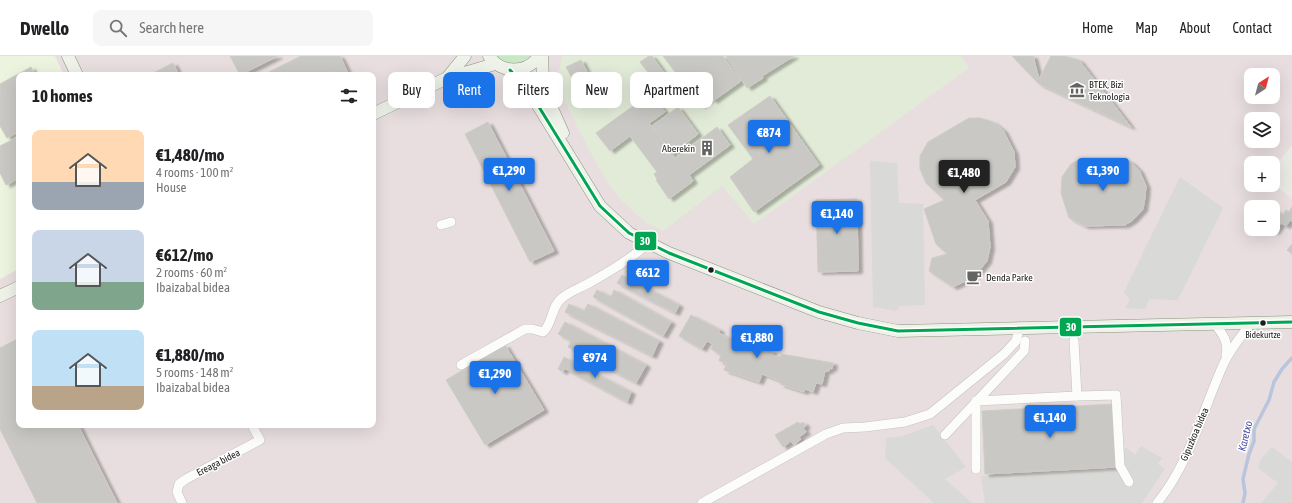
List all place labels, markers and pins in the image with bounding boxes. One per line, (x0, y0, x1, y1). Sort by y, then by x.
place label: BTEK, Bizi Teknologia (1089, 79, 1130, 102)
museum icon: BTEK, Bizi Teknologia (1068, 81, 1086, 99)
pin: €874 (745, 120, 793, 154)
building icon: Aberekin (698, 139, 716, 157)
place label: Aberekin (662, 143, 695, 154)
pin: €1,290 (476, 158, 542, 192)
pin: €1,390 (1070, 158, 1136, 192)
pin: €1,480 (931, 160, 997, 194)
pin: €1,140 (804, 201, 870, 235)
pin: €612 (624, 260, 672, 294)
unlabelled marker (706, 265, 716, 275)
cafe icon: Denda Parke (965, 268, 983, 286)
place label: Denda Parke (986, 272, 1033, 283)
marker: Bidekurtze (1258, 318, 1268, 328)
pin: €1,880 (724, 325, 790, 359)
place label: Bidekurtze (1245, 330, 1281, 340)
pin: €974 (571, 345, 619, 379)
pin: €1,290 (462, 361, 528, 395)
pin: €1,140 (1017, 405, 1083, 439)

